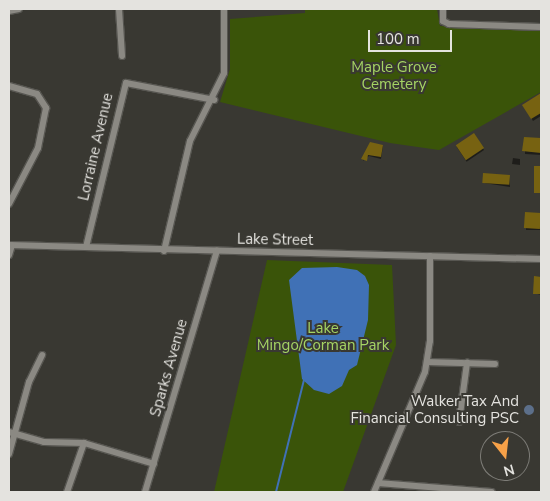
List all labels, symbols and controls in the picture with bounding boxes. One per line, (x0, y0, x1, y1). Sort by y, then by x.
scale bar (370, 20, 454, 52)
text: 100 m (376, 29, 420, 49)
park label: Maple Grove Cemetery (351, 58, 437, 93)
street label: Lorraine Avenue (75, 91, 117, 203)
street label: Lake Street (237, 230, 313, 250)
street label: Sparks Avenue (146, 317, 192, 419)
park label: Lake Mingo/Corman Park (257, 319, 389, 354)
place label: Walker Tax And Financial Consulting PSC (351, 392, 519, 427)
marker: Walker Tax And Financial Consulting PSC (523, 404, 535, 416)
north arrow (480, 431, 530, 481)
text: N (501, 459, 517, 481)

